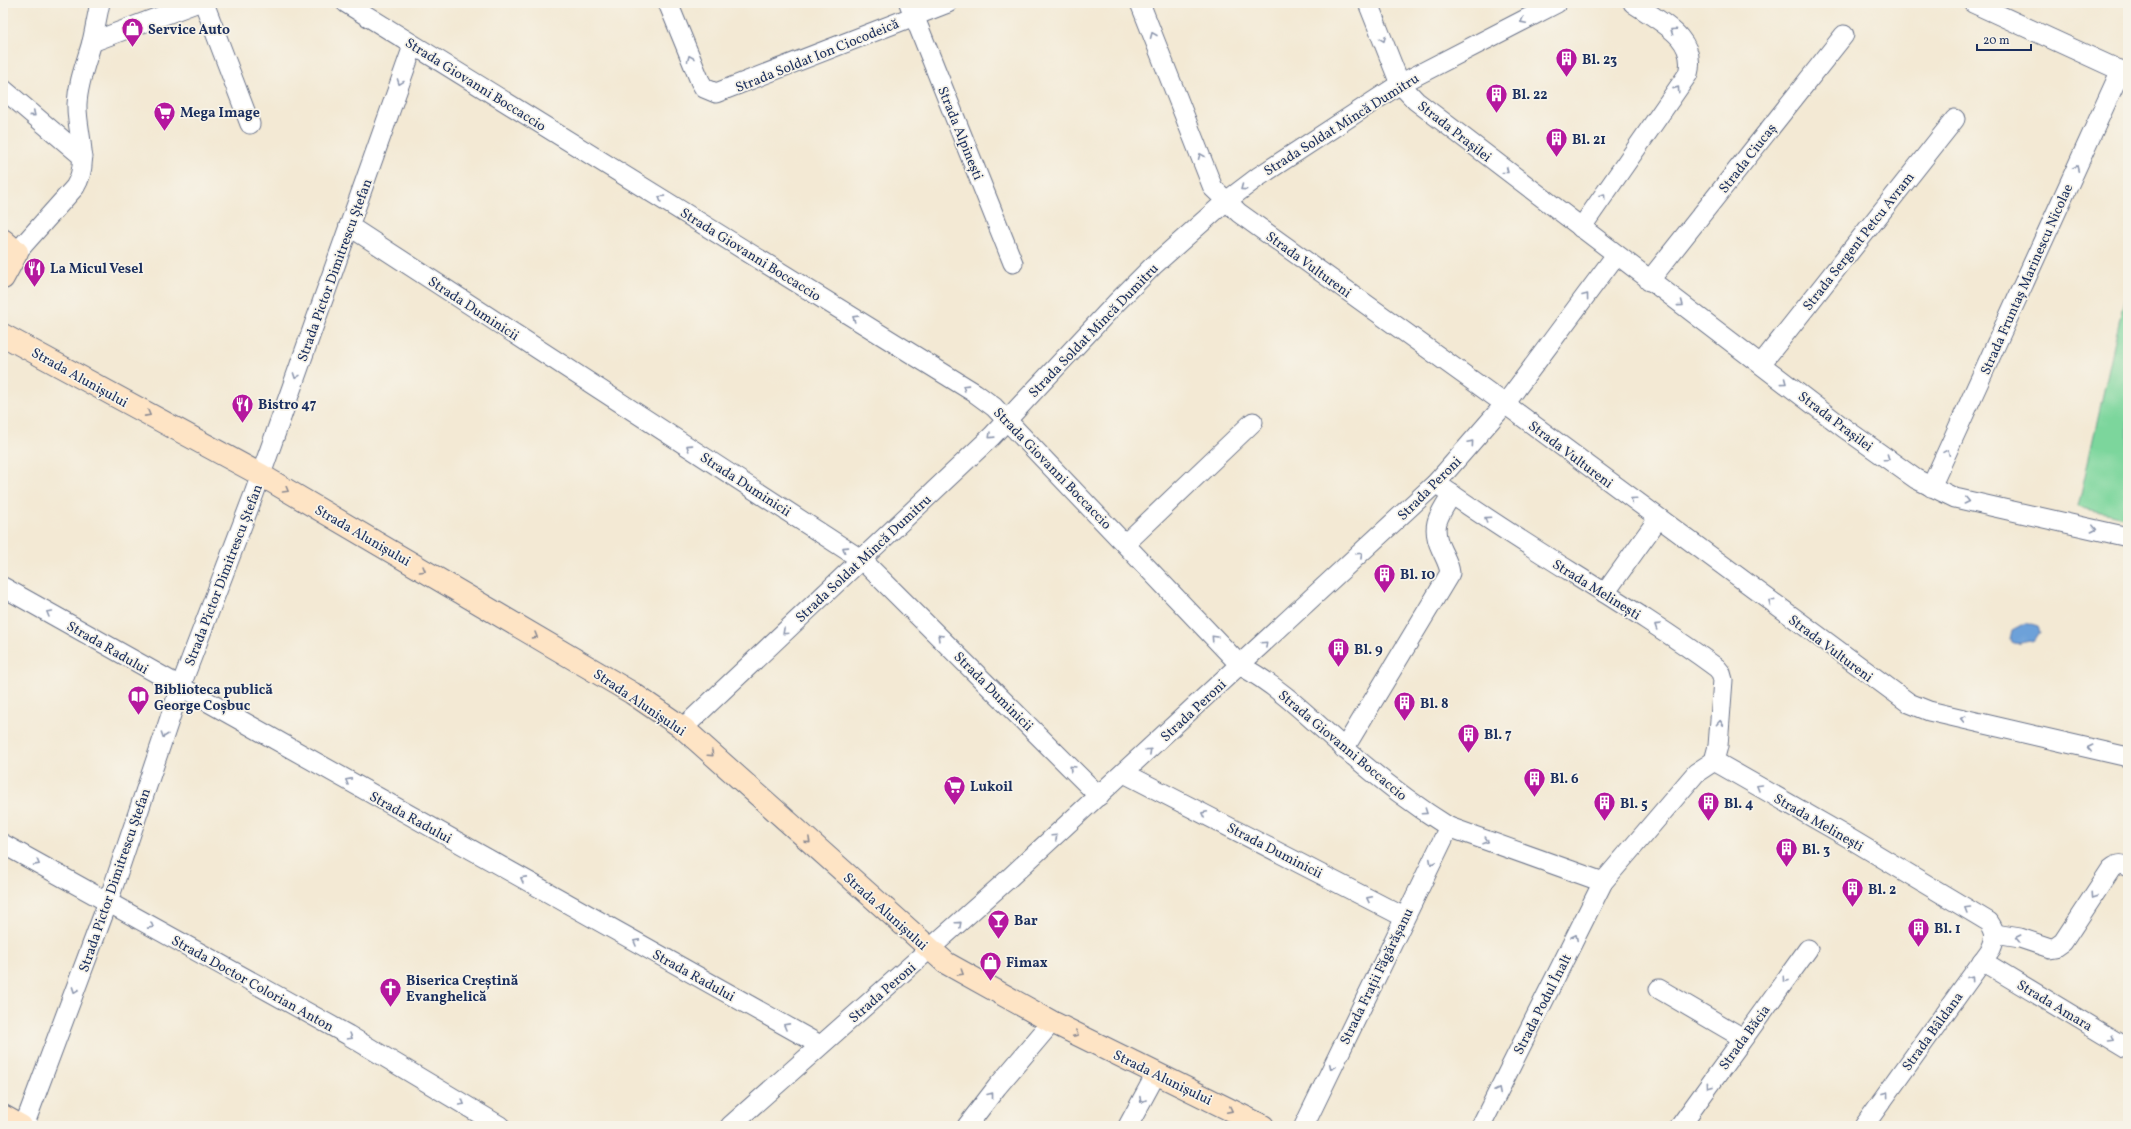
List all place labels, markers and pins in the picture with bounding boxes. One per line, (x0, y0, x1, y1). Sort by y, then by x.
shop icon: Service Auto (119, 16, 145, 49)
place label: Service Auto (148, 21, 230, 40)
building icon: Bl. 23 (1554, 46, 1580, 79)
place label: Bl. 23 (1582, 51, 1617, 70)
building icon: Bl. 22 (1484, 81, 1510, 114)
place label: Bl. 22 (1512, 86, 1547, 105)
supermarket icon: Mega Image (152, 99, 178, 132)
place label: Mega Image (180, 104, 260, 123)
building icon: Bl. 21 (1543, 126, 1569, 159)
place label: Bl. 21 (1572, 131, 1606, 150)
restaurant icon: La Micul Vesel (21, 255, 47, 288)
place label: La Micul Vesel (50, 260, 143, 279)
restaurant icon: Bistro 47 (229, 391, 255, 424)
place label: Bistro 47 (258, 396, 317, 415)
building icon: Bl. 10 (1371, 561, 1397, 594)
place label: Bl. 10 (1400, 566, 1436, 585)
building icon: Bl. 9 (1325, 636, 1351, 669)
place label: Bl. 9 (1354, 641, 1383, 660)
place label: Biblioteca publică George Coșbuc (154, 681, 273, 716)
library icon: Biblioteca publică George Coșbuc (125, 684, 151, 717)
building icon: Bl. 8 (1391, 690, 1417, 723)
place label: Bl. 8 (1420, 695, 1449, 714)
building icon: Bl. 7 (1456, 721, 1482, 754)
place label: Bl. 7 (1484, 726, 1512, 745)
building icon: Bl. 6 (1522, 765, 1548, 798)
place label: Bl. 6 (1550, 770, 1579, 789)
supermarket icon: Lukoil (941, 773, 967, 806)
place label: Lukoil (970, 778, 1013, 797)
building icon: Bl. 5 (1592, 790, 1618, 823)
building icon: Bl. 4 (1695, 790, 1721, 823)
place label: Bl. 5 (1620, 795, 1648, 814)
place label: Bl. 4 (1724, 795, 1754, 814)
building icon: Bl. 3 (1773, 836, 1799, 869)
place label: Bl. 3 (1802, 841, 1830, 860)
building icon: Bl. 2 (1839, 876, 1865, 909)
place label: Bl. 2 (1868, 881, 1896, 900)
bar icon: Bar (985, 907, 1011, 940)
place label: Bar (1014, 912, 1038, 931)
building icon: Bl. 1 (1905, 915, 1931, 948)
place label: Bl. 1 (1934, 920, 1961, 939)
shop icon: Fimax (977, 949, 1003, 982)
place label: Fimax (1006, 954, 1048, 973)
place label: Biserica Creștină Evanghelică (406, 972, 519, 1007)
church icon: Biserica Creștină Evanghelică (377, 975, 403, 1008)

